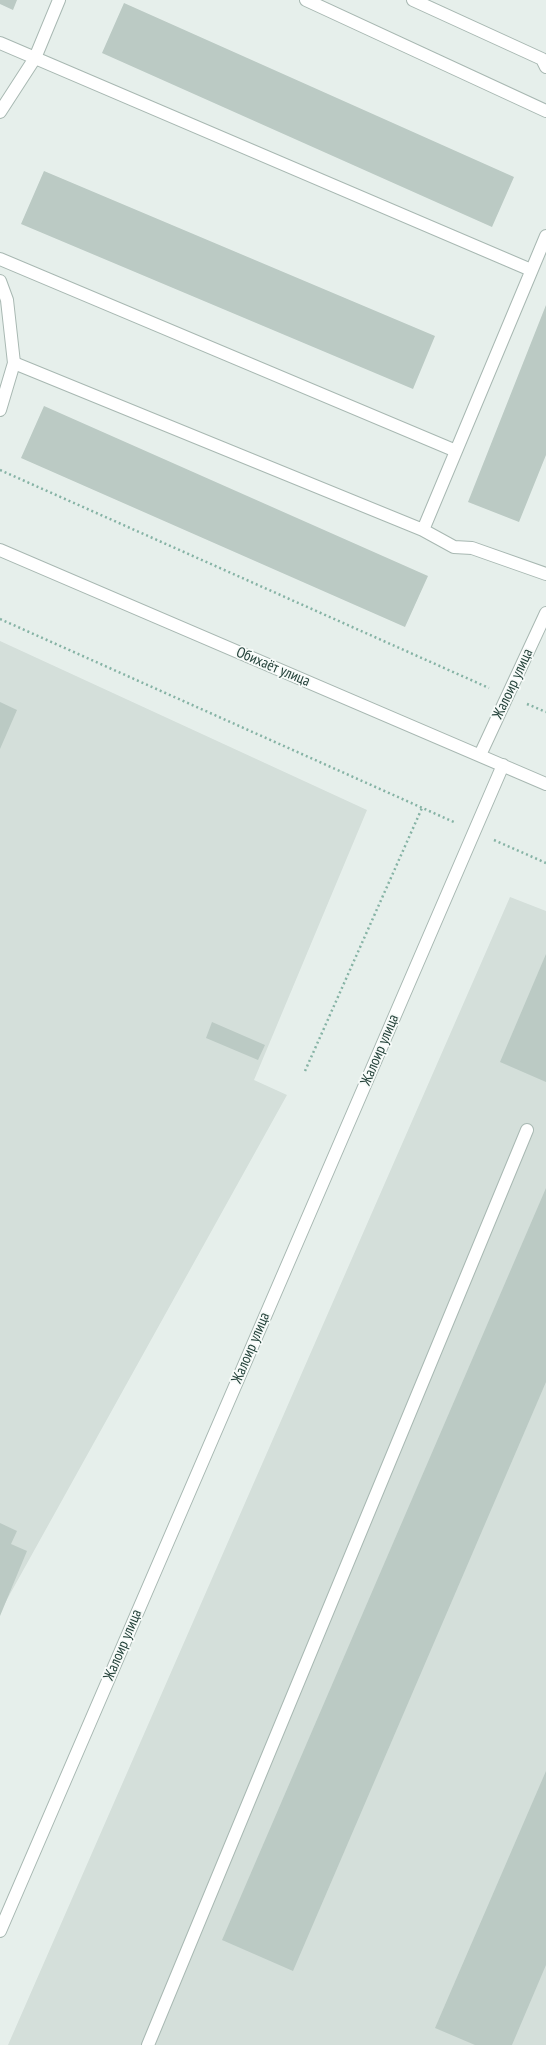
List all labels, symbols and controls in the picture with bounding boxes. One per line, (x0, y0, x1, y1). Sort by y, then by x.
street label: Обихаёт улица (233, 643, 313, 691)
street label: Жалоир улица (489, 646, 537, 722)
street label: Жалоир улица (357, 1012, 403, 1088)
street label: Жалоир улица (228, 1310, 274, 1386)
street label: Жалоир улица (100, 1607, 146, 1683)

